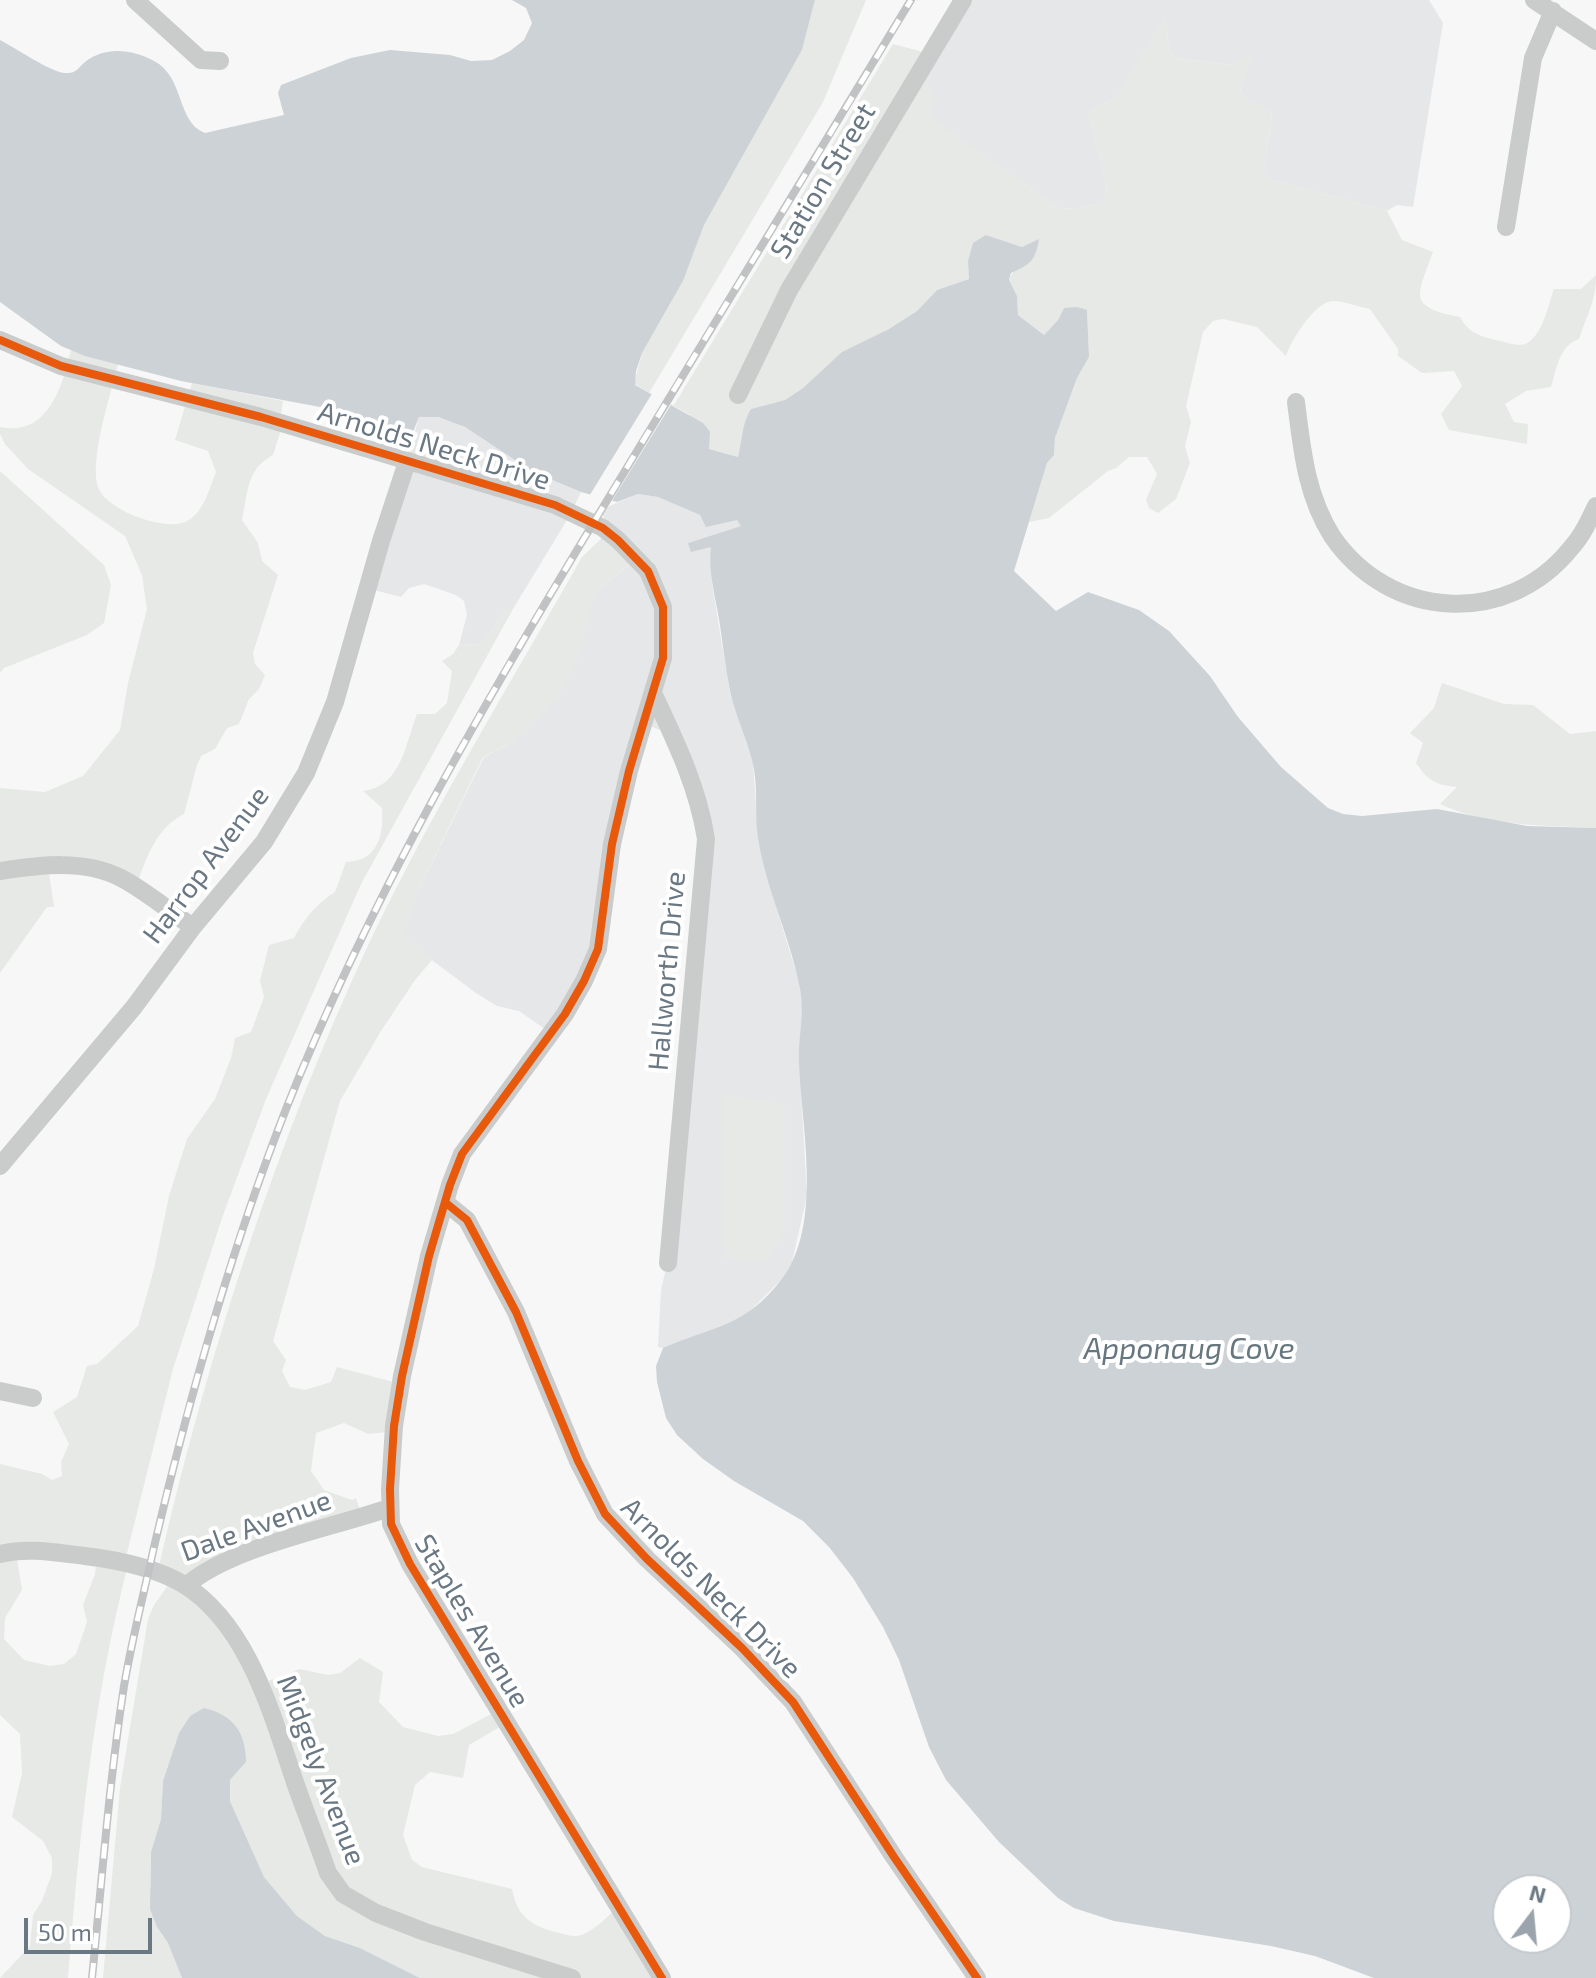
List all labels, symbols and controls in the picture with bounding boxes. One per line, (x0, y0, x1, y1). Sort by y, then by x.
street label: Station Street (763, 97, 883, 265)
street label: Arnolds Neck Drive (314, 395, 554, 497)
street label: Harrop Avenue (136, 780, 276, 950)
street label: Hallworth Drive (642, 870, 692, 1072)
water label: Apponaug Cove (1083, 1331, 1295, 1367)
street label: Dale Avenue (176, 1483, 336, 1569)
street label: Arnolds Neck Drive (614, 1491, 808, 1685)
street label: Staples Avenue (407, 1529, 537, 1713)
street label: Midgely Avenue (269, 1670, 373, 1870)
north arrow (1492, 1874, 1572, 1954)
text: N (1527, 1878, 1549, 1908)
scale bar (28, 1902, 156, 1952)
text: 50 m (38, 1917, 92, 1946)

